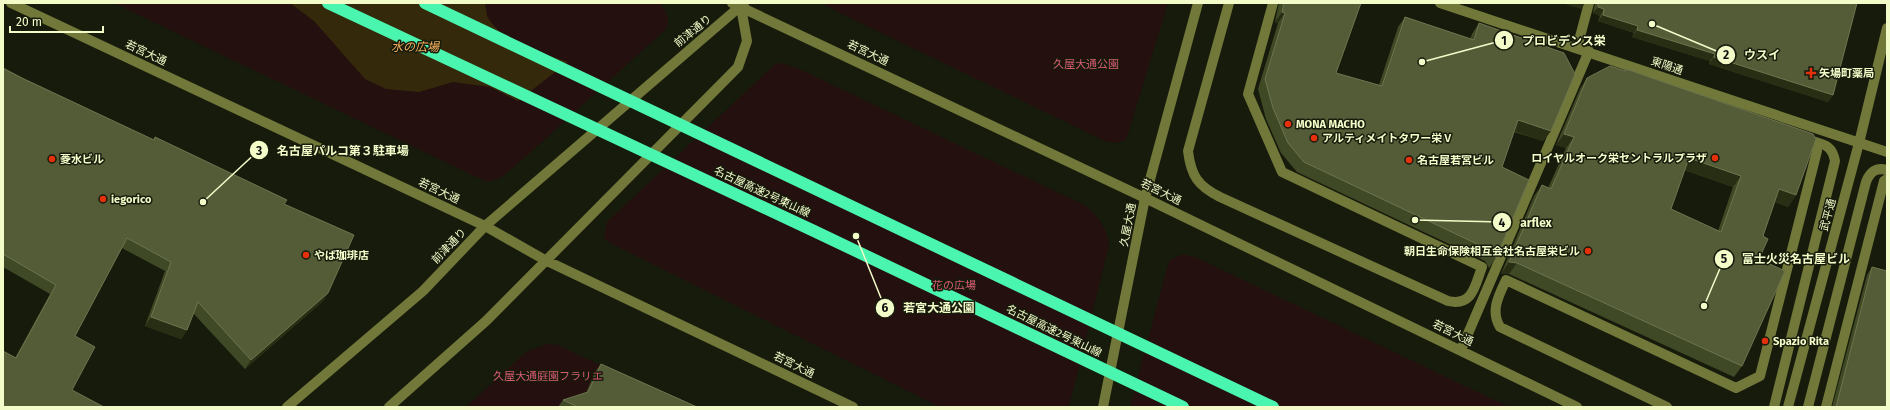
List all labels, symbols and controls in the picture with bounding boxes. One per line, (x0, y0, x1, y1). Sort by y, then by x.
scale bar (10, 8, 103, 34)
street label: 前津通り (672, 12, 714, 50)
text: 20 m (16, 15, 42, 29)
callout: プロビデンス栄 (1494, 28, 1614, 52)
text: 1 (1501, 34, 1507, 48)
text: プロビデンス栄 (1522, 34, 1606, 48)
street label: 若宮大通 (123, 38, 169, 68)
street label: 若宮大通 (845, 38, 891, 68)
water label: 水の広場 (391, 40, 441, 54)
callout: ウスイ (1716, 43, 1788, 67)
text: 2 (1723, 48, 1729, 62)
text: ウスイ (1744, 48, 1780, 62)
street label: 東陽通 (1649, 54, 1685, 78)
park label: 久屋大通公園 (1053, 58, 1119, 71)
place label: 矢場町薬局 (1819, 67, 1874, 80)
marker: 矢場町薬局 (1806, 68, 1816, 78)
place label: MONA MACHO (1296, 118, 1365, 131)
marker: MONA MACHO (1283, 119, 1293, 129)
place label: アルティメイトタワー栄Ⅴ (1322, 132, 1453, 145)
marker: アルティメイトタワー栄Ⅴ (1309, 133, 1319, 143)
callout: 名古屋パルコ第３駐車場 (249, 138, 417, 162)
text: 3 (255, 144, 262, 158)
text: 名古屋パルコ第３駐車場 (277, 144, 409, 158)
place label: ロイヤルオーク栄セントラルプラザ (1531, 152, 1707, 165)
place label: 菱水ビル (60, 153, 104, 166)
marker: ロイヤルオーク栄セントラルプラザ (1710, 153, 1720, 163)
marker: 菱水ビル (47, 154, 57, 164)
place label: 名古屋若宮ビル (1417, 154, 1494, 167)
marker: 名古屋若宮ビル (1404, 155, 1414, 165)
street label: 名古屋高速2号東山線 (712, 164, 812, 220)
street label: 若宮大通 (416, 176, 462, 206)
street label: 若宮大通 (1138, 177, 1184, 207)
place label: iegorico (111, 193, 152, 206)
marker: iegorico (98, 194, 108, 204)
street label: 武平通 (1817, 197, 1839, 233)
street label: 久屋大通 (1117, 202, 1139, 248)
callout: arflex (1492, 210, 1559, 234)
text: 4 (1499, 216, 1506, 230)
text: arflex (1520, 216, 1553, 230)
street label: 前津通り (429, 226, 469, 266)
place label: 朝日生命保険相互会社名古屋栄ビル (1404, 245, 1580, 258)
marker: 朝日生命保険相互会社名古屋栄ビル (1583, 246, 1593, 256)
callout: 富士火災名古屋ビル (1714, 247, 1858, 271)
place label: やば珈琲店 (314, 249, 369, 262)
marker: やば珈琲店 (301, 250, 311, 260)
text: 5 (1721, 252, 1728, 266)
text: 富士火災名古屋ビル (1742, 252, 1850, 266)
park label: 花の広場 (932, 279, 976, 292)
callout: 若宮大通公園 (875, 296, 983, 320)
text: 6 (882, 301, 889, 315)
text: 若宮大通公園 (903, 301, 975, 315)
street label: 名古屋高速2号東山線 (1004, 302, 1104, 360)
street label: 若宮大通 (1430, 318, 1476, 348)
place label: Spazio Rita (1773, 335, 1829, 348)
marker: Spazio Rita (1760, 336, 1770, 346)
street label: 若宮大通 (771, 350, 817, 380)
park label: 久屋大通庭園フラリエ (493, 370, 603, 383)

